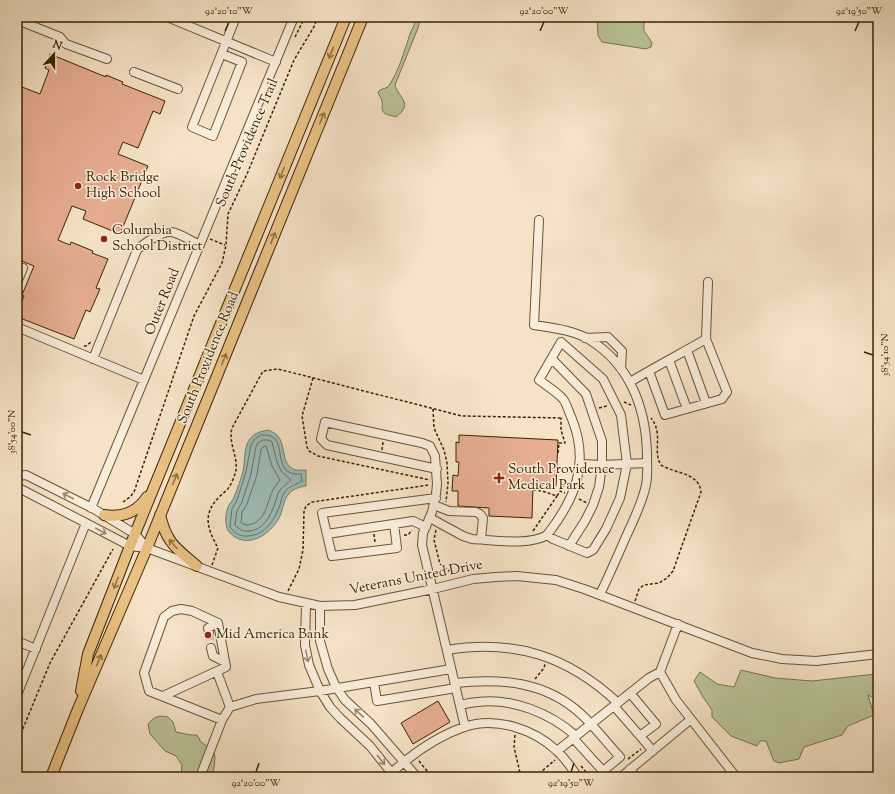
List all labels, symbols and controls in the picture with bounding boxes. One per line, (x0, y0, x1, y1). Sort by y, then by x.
text: 92°20'10"W (205, 4, 253, 19)
text: 92°20'00"W (519, 4, 569, 19)
text: 92°19'50"W (836, 4, 882, 19)
north arrow (34, 34, 74, 74)
text: N (49, 36, 64, 55)
one-way arrow (327, 47, 334, 59)
street label: South Providence Trail (212, 76, 284, 210)
one-way arrow (319, 112, 327, 124)
one-way arrow (278, 167, 285, 179)
place label: Rock Bridge High School (86, 168, 161, 204)
marker: Rock Bridge High School (73, 181, 83, 191)
place label: Columbia School District (112, 221, 203, 257)
one-way arrow (270, 233, 277, 245)
marker: Columbia School District (99, 234, 109, 244)
street label: Outer Road (140, 265, 186, 339)
street label: South Providence Road (173, 289, 245, 427)
text: 38°54'10"N (878, 333, 893, 377)
one-way arrow (221, 353, 228, 365)
text: 38°54'00"N (5, 410, 20, 454)
place label: South Providence Medical Park (508, 460, 615, 496)
marker: South Providence Medical Park (493, 472, 505, 484)
one-way arrow (172, 474, 179, 486)
one-way arrow (63, 492, 75, 499)
one-way arrow (95, 528, 107, 535)
one-way arrow (168, 539, 178, 549)
street label: Veterans United Drive (348, 555, 484, 601)
one-way arrow (111, 576, 119, 588)
place label: Mid America Bank (216, 625, 329, 645)
marker: Mid America Bank (203, 630, 213, 640)
one-way arrow (303, 650, 311, 663)
one-way arrow (95, 655, 103, 667)
one-way arrow (354, 708, 364, 718)
one-way arrow (377, 755, 386, 766)
text: 92°20'00"W (231, 776, 281, 791)
text: 92°19'50"W (548, 776, 594, 791)

